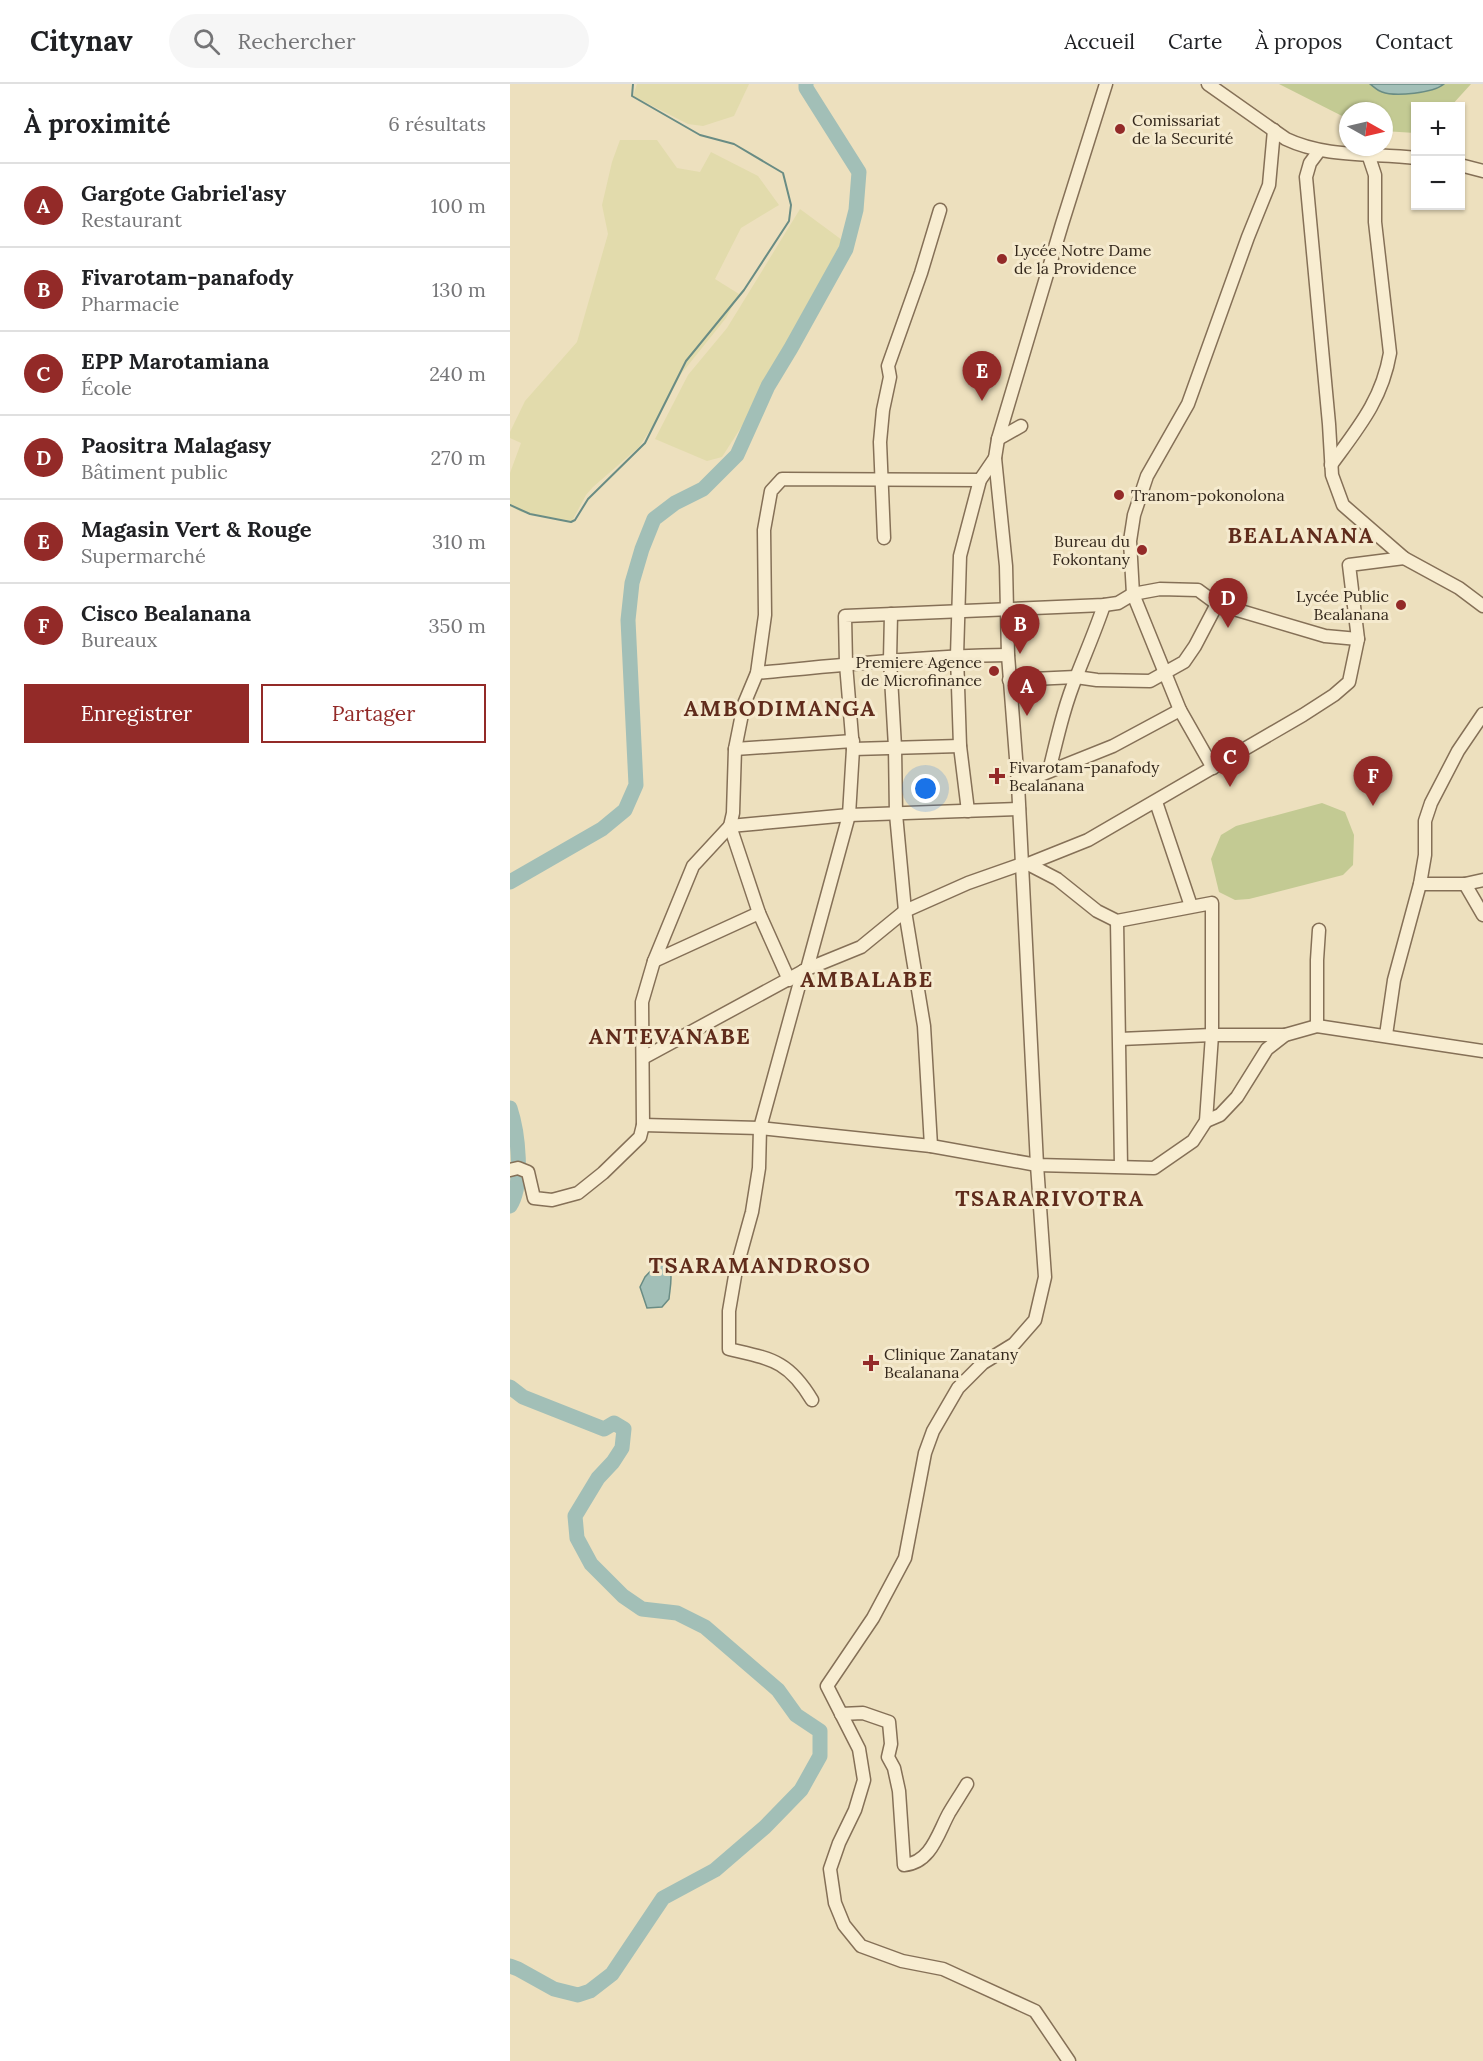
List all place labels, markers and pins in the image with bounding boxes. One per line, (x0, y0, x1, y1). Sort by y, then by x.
place label: Comissariat de la Securité (1132, 110, 1234, 148)
marker: Comissariat de la Securité (1113, 122, 1127, 136)
place label: Lycée Notre Dame de la Providence (1014, 240, 1152, 278)
marker: Lycée Notre Dame de la Providence (995, 252, 1009, 266)
pin: E (962, 352, 1002, 401)
place label: Tranom-pokonolona (1131, 485, 1285, 505)
marker: Tranom-pokonolona (1112, 488, 1126, 502)
place label: Bureau du Fokontany (1052, 531, 1131, 569)
marker: Bureau du Fokontany (1135, 543, 1149, 557)
pin: D (1208, 578, 1248, 628)
place label: Lycée Public Bealanana (1296, 586, 1389, 624)
marker: Lycée Public Bealanana (1394, 598, 1408, 612)
pin: B (1000, 604, 1040, 654)
place label: Premiere Agence de Microfinance (855, 652, 982, 690)
marker: Premiere Agence de Microfinance (987, 664, 1001, 678)
pin: A (1008, 666, 1046, 716)
pin: C (1210, 738, 1250, 787)
pin: F (1354, 756, 1392, 806)
place label: Fivarotam-panafody Bealanana (1009, 757, 1160, 795)
marker: Fivarotam-panafody Bealanana (990, 769, 1004, 783)
place label: Clinique Zanatany Bealanana (884, 1344, 1019, 1382)
marker: Clinique Zanatany Bealanana (862, 1354, 880, 1372)

